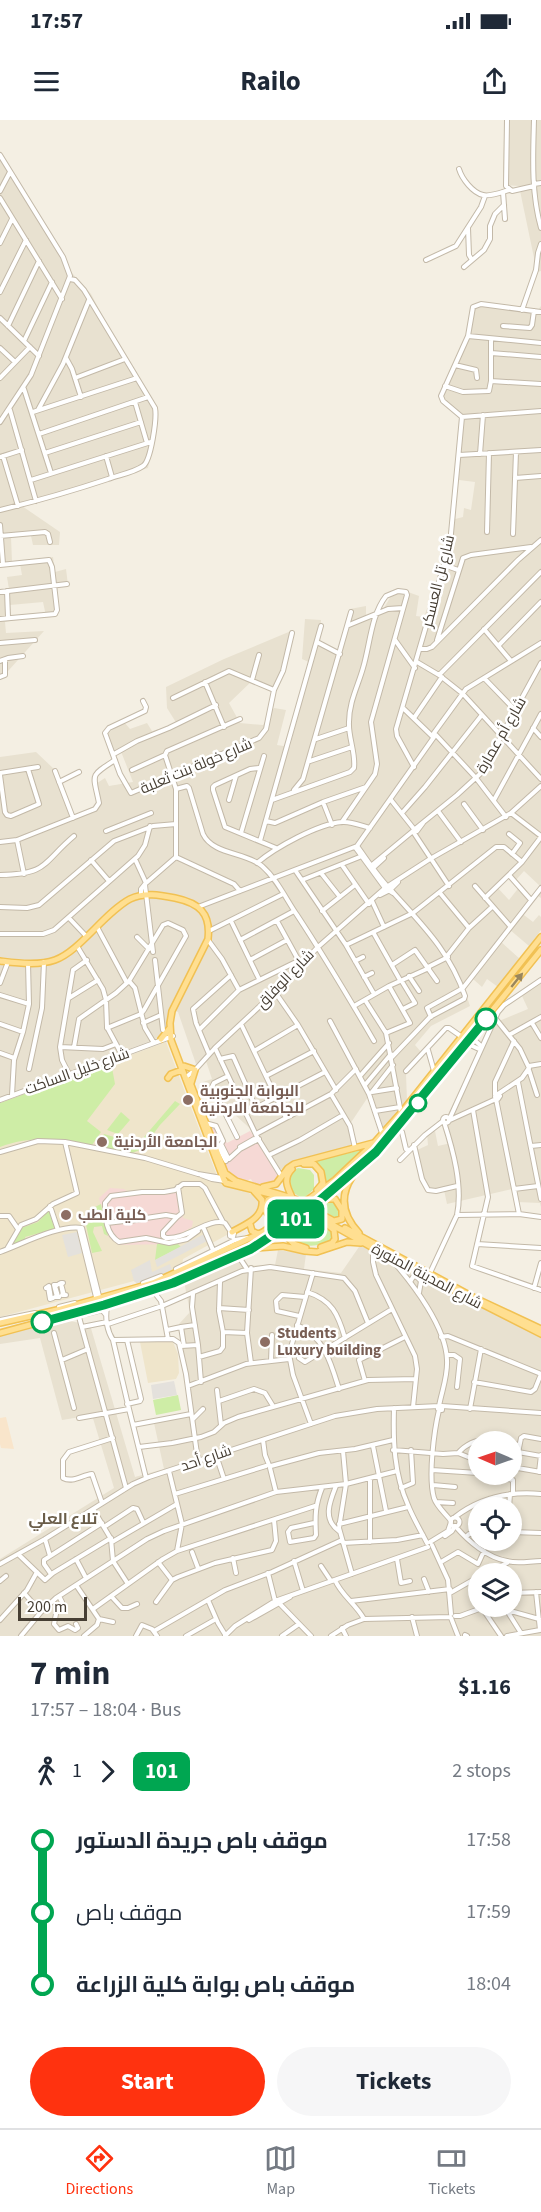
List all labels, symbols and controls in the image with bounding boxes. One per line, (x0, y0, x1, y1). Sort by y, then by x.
text: 17:57 (30, 5, 83, 37)
text: Railo (240, 62, 301, 101)
icon: menu (30, 65, 63, 98)
icon: share (478, 65, 511, 98)
street label: شارع تل العسكر (417, 533, 460, 630)
street label: شارع أم عمارة (471, 693, 532, 777)
street label: شارع خولة بنت ثعلبة (137, 733, 255, 800)
street label: شارع الوفاق (252, 945, 319, 1014)
one-way arrow (511, 972, 524, 988)
unlabelled marker (475, 1008, 497, 1030)
street label: شارع خليل الساكت (22, 1043, 132, 1100)
place label: البوابة الجنوبية للجامعة الاردنية (200, 1081, 304, 1119)
marker: البوابة الجنوبية للجامعة الاردنية (181, 1093, 195, 1107)
unlabelled marker (409, 1094, 427, 1112)
place label: الجامعة الأردنية (114, 1132, 218, 1153)
marker: الجامعة الأردنية (95, 1135, 109, 1149)
line badge: 101 (262, 1200, 330, 1238)
text: 101 (279, 1204, 313, 1234)
place label: كلية الطب (78, 1205, 146, 1226)
marker: كلية الطب (59, 1208, 73, 1222)
street label: شارع المدينة المنورة (368, 1238, 486, 1314)
unlabelled marker (31, 1311, 53, 1333)
place label: Students Luxury building (277, 1323, 381, 1361)
marker: Students Luxury building (258, 1335, 272, 1349)
north arrow (468, 1431, 522, 1485)
map controls (468, 1431, 522, 1617)
street label: شارع أحد (178, 1440, 234, 1477)
button: locate (468, 1497, 522, 1551)
district label: تلاع العلي (29, 1508, 99, 1531)
button: layers (468, 1563, 522, 1617)
scale bar (18, 1594, 87, 1622)
text: 200 m (27, 1596, 67, 1618)
text: 7 min (30, 1650, 110, 1697)
text: $1.16 (458, 1671, 511, 1703)
text: 17:57 – 18:04 · Bus (30, 1696, 181, 1724)
icon: walk (30, 1755, 63, 1788)
icon: forward (91, 1755, 124, 1788)
text: 101 (145, 1756, 178, 1786)
text: 1 (72, 1757, 82, 1785)
text: 2 stops (452, 1757, 511, 1785)
text: موقف باص جريدة الدستور (76, 1825, 328, 1857)
text: 17:58 (466, 1826, 511, 1854)
text: موقف باص (76, 1897, 182, 1929)
text: 17:59 (466, 1898, 511, 1926)
text: موقف باص بوابة كلية الزراعة (76, 1969, 355, 2001)
text: 18:04 (466, 1970, 511, 1998)
button: Start (30, 2047, 265, 2116)
button: Tickets (277, 2047, 511, 2116)
tab: Directions (66, 2142, 133, 2200)
tab: Map (264, 2142, 297, 2200)
tab: Tickets (428, 2142, 475, 2200)

